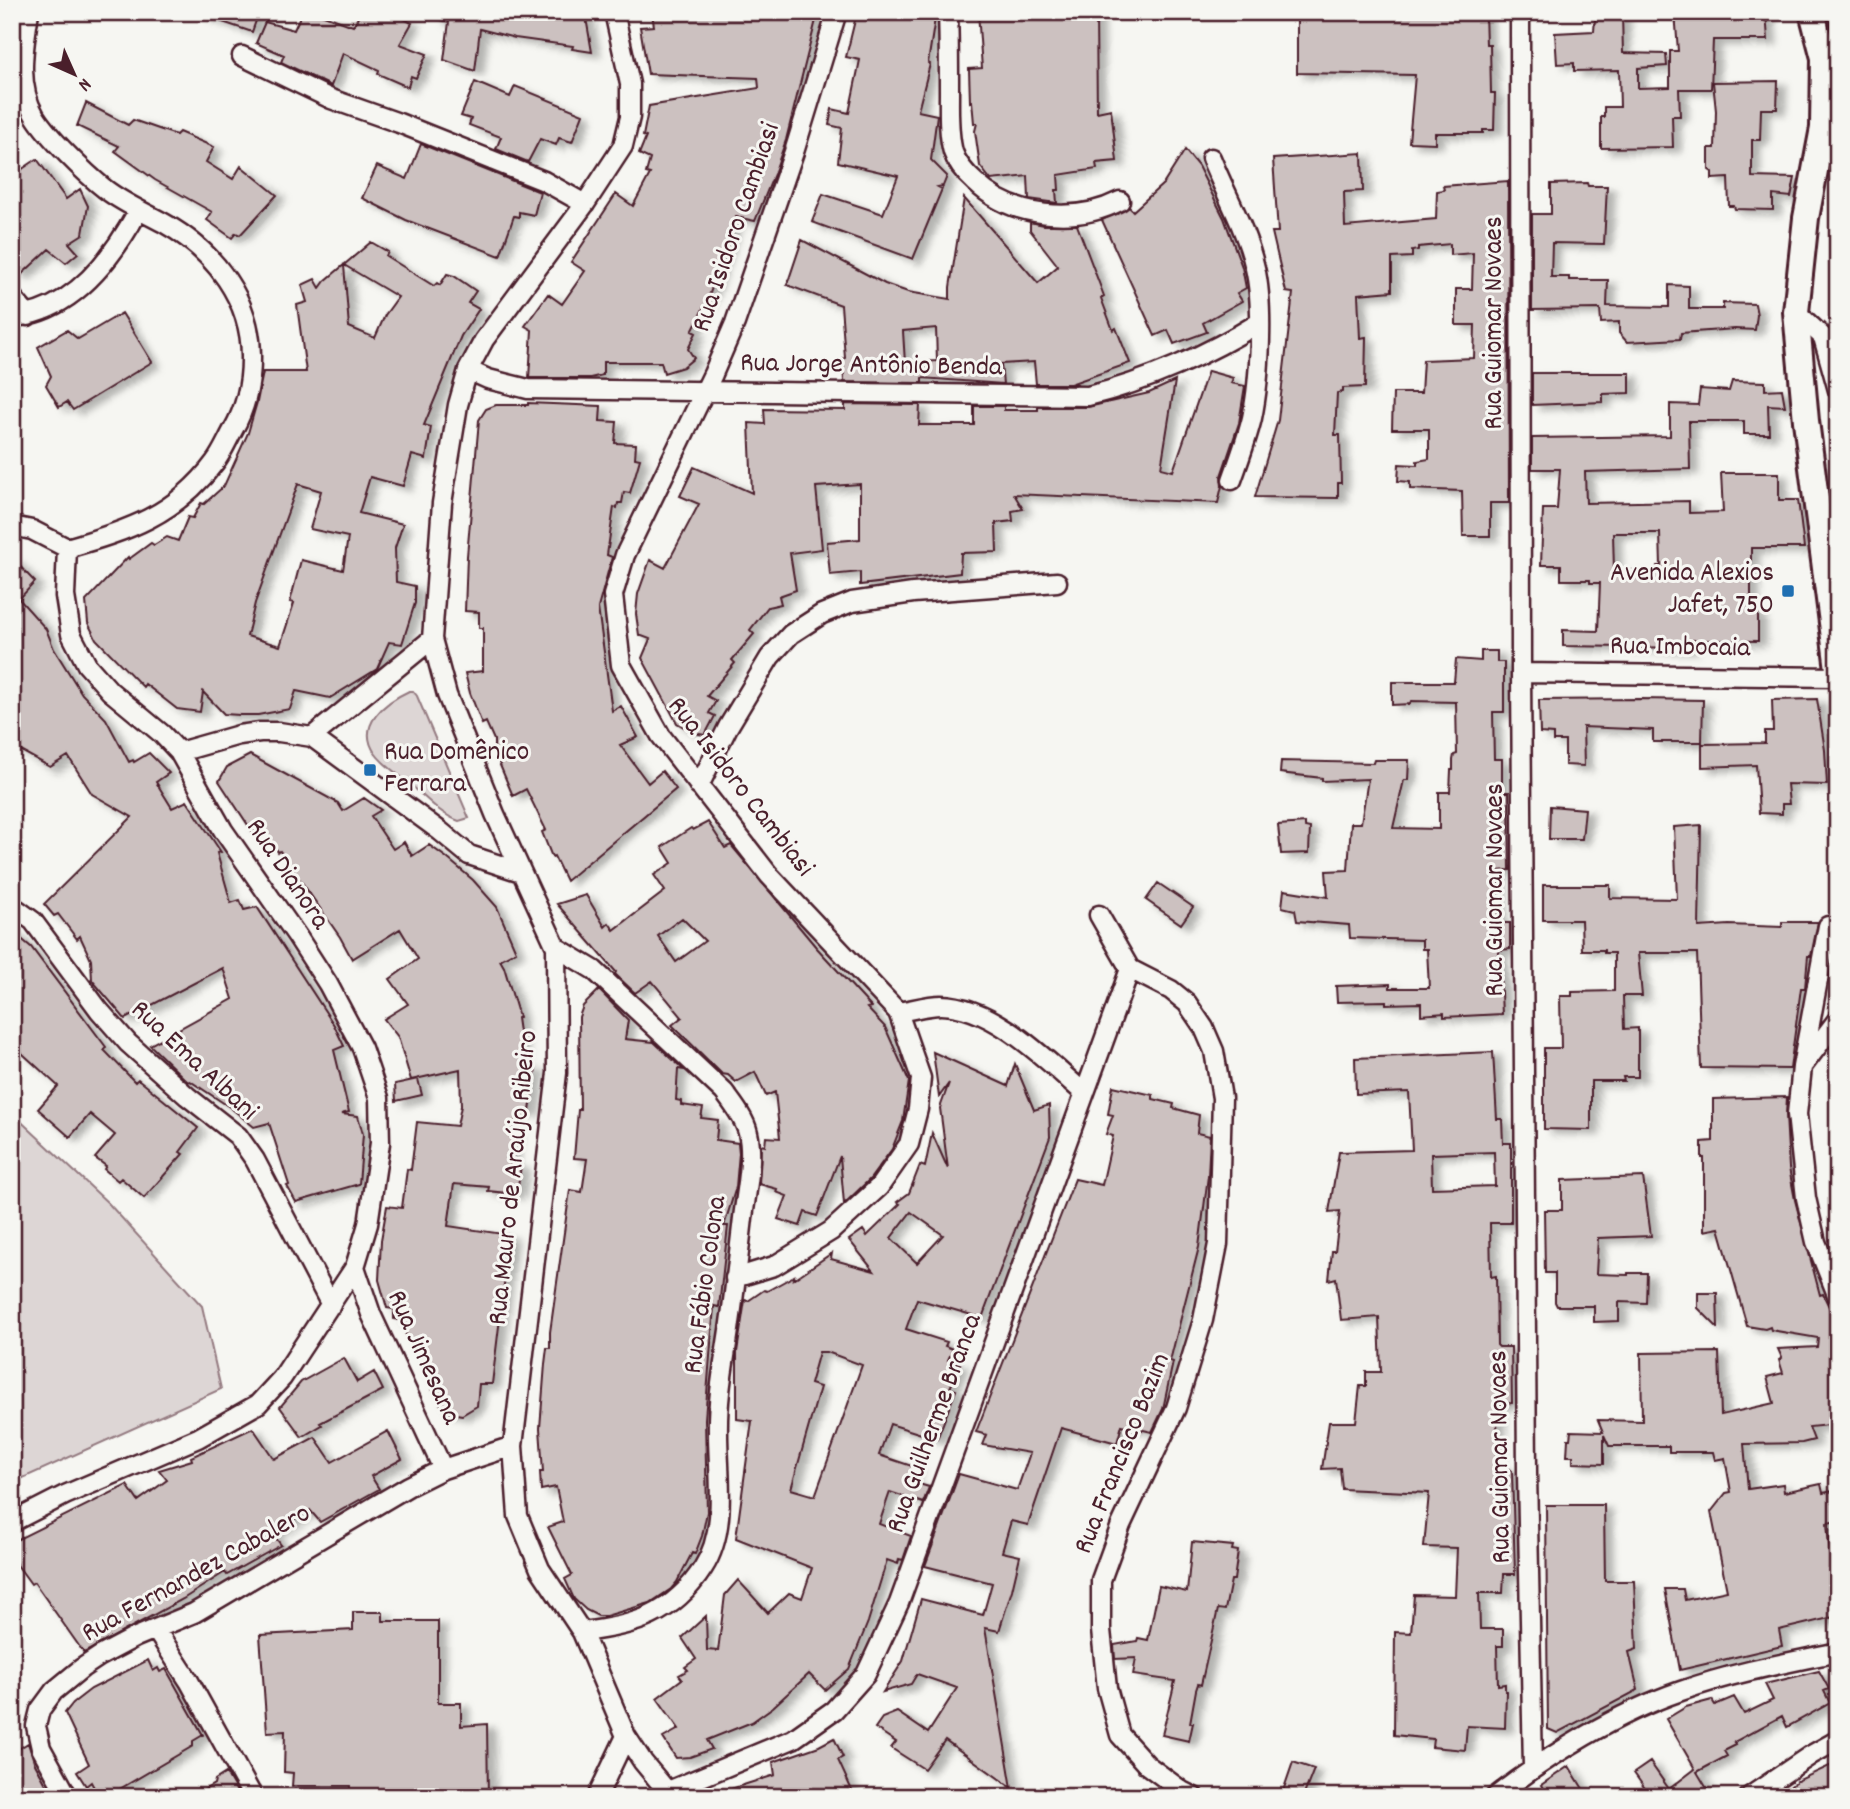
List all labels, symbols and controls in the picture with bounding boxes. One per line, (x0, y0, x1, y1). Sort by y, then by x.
north arrow (38, 38, 108, 108)
text: N (71, 71, 96, 96)
street label: Rua Isidoro Cambiasi (683, 118, 793, 338)
street label: Rua Guiomar Novaes (1476, 216, 1516, 430)
street label: Rua Jorge Antônio Benda (740, 345, 1003, 389)
place label: Avenida Alexios Jafet, 750 (1610, 555, 1774, 627)
marker: Avenida Alexios Jafet, 750 (1780, 583, 1796, 599)
street label: Rua Imbocaia (1609, 628, 1751, 670)
street label: Rua Isidoro Cambiasi (656, 689, 822, 887)
place label: Rua Domênico Ferrara (384, 734, 529, 806)
marker: Rua Domênico Ferrara (362, 762, 378, 778)
street label: Rua Guiomar Novaes (1477, 783, 1517, 997)
street label: Rua Dianora (234, 811, 339, 939)
street label: Rua Ema Albani (120, 992, 266, 1132)
street label: Rua Mauro de Araújo Ribeiro (480, 1029, 550, 1327)
street label: Rua Fábio Colona (675, 1193, 739, 1377)
street label: Rua Jimesana (375, 1284, 470, 1432)
street label: Rua Guilherme Branca (878, 1308, 995, 1539)
street label: Rua Francisco Bazim (1065, 1347, 1183, 1561)
street label: Rua Guiomar Novaes (1480, 1350, 1524, 1564)
street label: Rua Fernandez Cabalero (75, 1495, 319, 1655)

